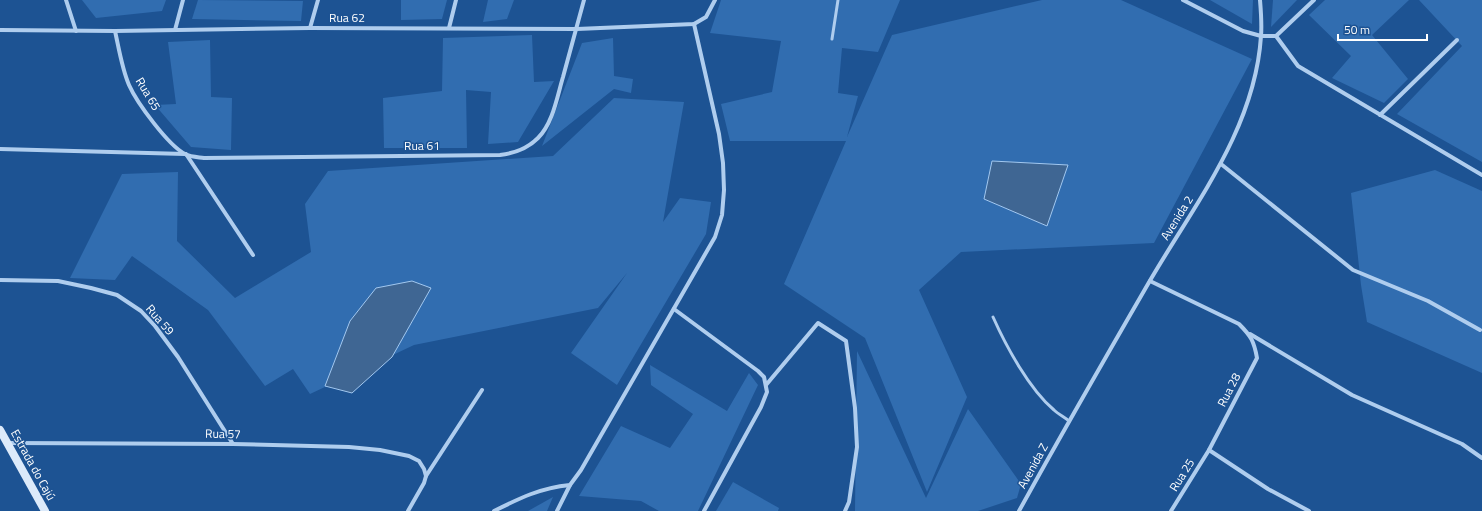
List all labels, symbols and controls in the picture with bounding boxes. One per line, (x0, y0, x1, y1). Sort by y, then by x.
street label: Rua 62 (329, 8, 365, 27)
scale bar (1338, 16, 1427, 42)
text: 50 m (1344, 20, 1370, 39)
street label: Rua 65 (131, 73, 166, 114)
street label: Rua 61 (404, 136, 440, 155)
street label: Avenida 2 (1155, 192, 1198, 244)
street label: Rua 59 (141, 300, 179, 340)
street label: Rua 28 (1212, 369, 1245, 410)
street label: Rua 57 (205, 424, 241, 443)
street label: Estrada do Cajú (6, 426, 61, 504)
street label: Avenida Z (1012, 440, 1053, 492)
street label: Rua 25 (1164, 454, 1199, 495)

